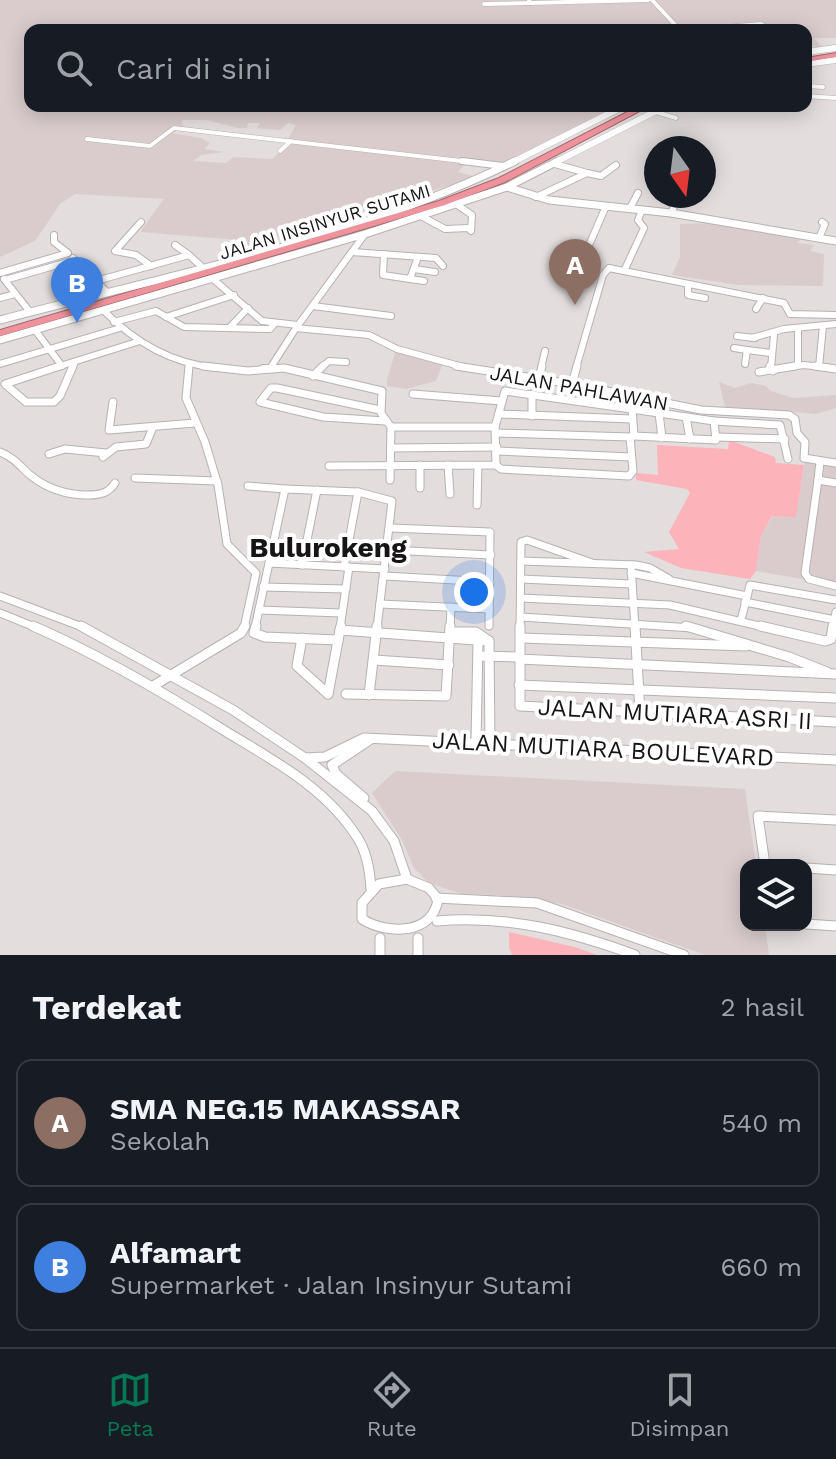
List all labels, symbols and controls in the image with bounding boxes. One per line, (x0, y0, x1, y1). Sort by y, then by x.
search box (24, 24, 812, 112)
icon: search (52, 46, 96, 90)
text: Cari di sini (116, 51, 271, 86)
north arrow (644, 136, 716, 208)
street label: JALAN INSINYUR SUTAMI (217, 179, 433, 264)
pin: A (549, 239, 601, 305)
pin: B (51, 257, 103, 323)
street label: JALAN PAHLAWAN (488, 361, 670, 415)
district label: Bulurokeng (249, 531, 407, 564)
your location (454, 572, 494, 612)
street label: JALAN MUTIARA ASRI II (537, 693, 813, 735)
street label: JALAN MUTIARA BOULEVARD (431, 726, 775, 772)
map controls (740, 859, 812, 931)
button: layers (740, 859, 812, 931)
text: Terdekat (32, 987, 181, 1027)
text: 2 hasil (721, 992, 804, 1022)
text: SMA NEG.15 MAKASSAR (110, 1091, 460, 1126)
text: A (51, 1108, 69, 1138)
text: 540 m (721, 1108, 802, 1138)
text: Sekolah (110, 1126, 210, 1156)
text: Alfamart (110, 1235, 241, 1270)
text: B (51, 1252, 69, 1282)
text: 660 m (721, 1252, 802, 1282)
text: Supermarket · Jalan Insinyur Sutami (110, 1270, 572, 1300)
tab: Peta (106, 1368, 154, 1441)
tab: Rute (367, 1368, 417, 1441)
tab: Disimpan (630, 1368, 729, 1441)

